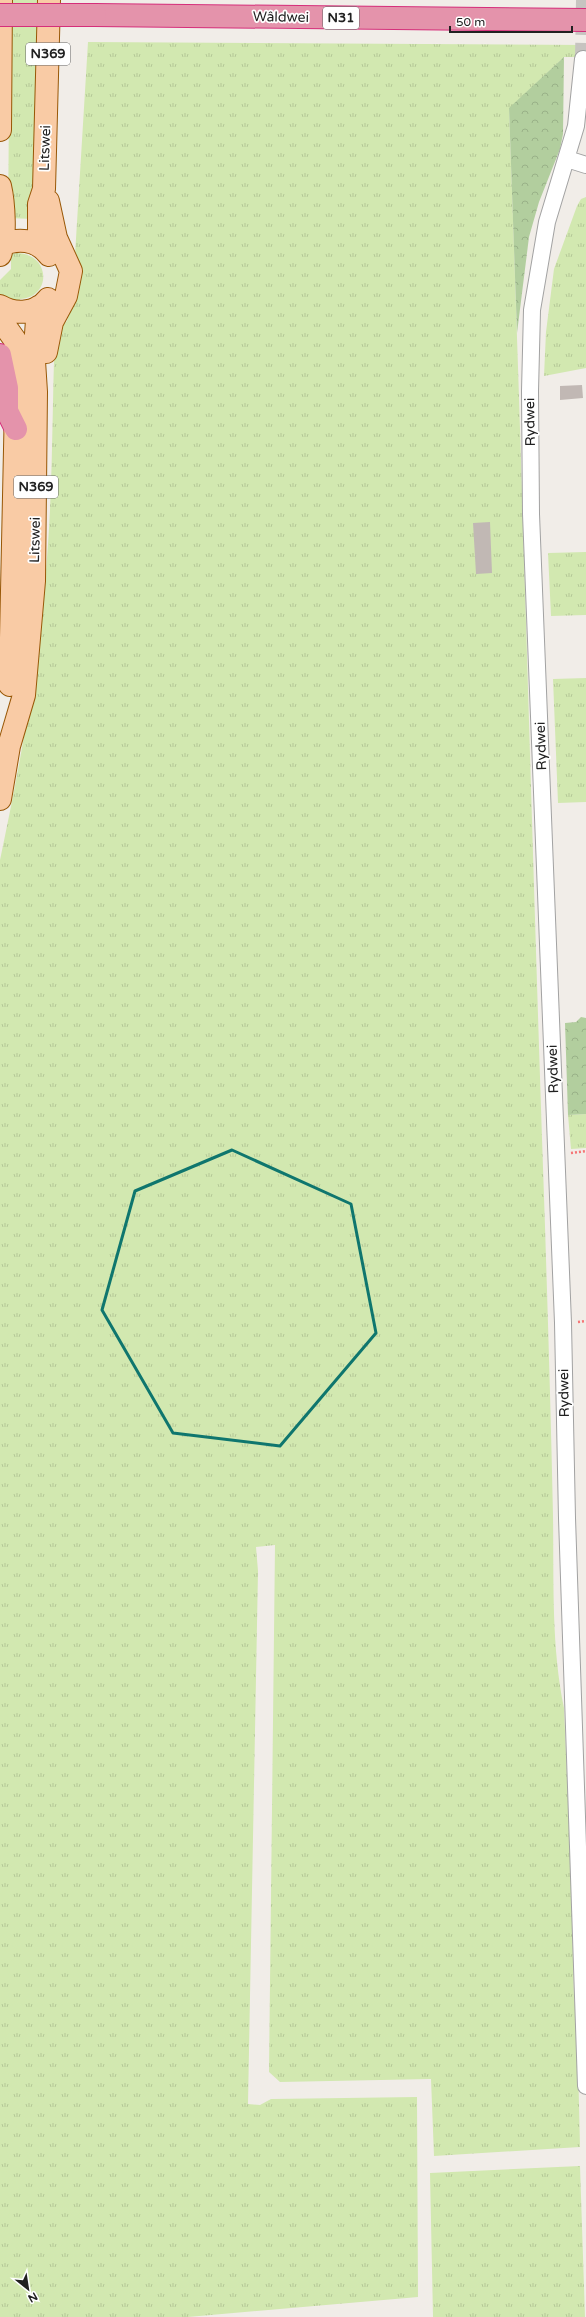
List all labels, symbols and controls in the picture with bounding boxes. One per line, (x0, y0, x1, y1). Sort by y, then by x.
road number: N31 (323, 7, 359, 29)
street label: Wâldwei (253, 8, 309, 26)
scale bar (450, 8, 572, 34)
text: 50 m (456, 15, 485, 29)
road number: N369 (26, 43, 70, 65)
street label: Litswei (36, 125, 54, 171)
street label: Rydwei (521, 398, 539, 446)
road number: N369 (14, 476, 58, 498)
street label: Litswei (26, 517, 44, 563)
street label: Rydwei (532, 721, 550, 771)
street label: Rydwei (544, 1044, 562, 1094)
street label: Rydwei (555, 1369, 573, 1417)
north arrow (8, 2269, 48, 2309)
text: N (26, 2289, 40, 2305)

